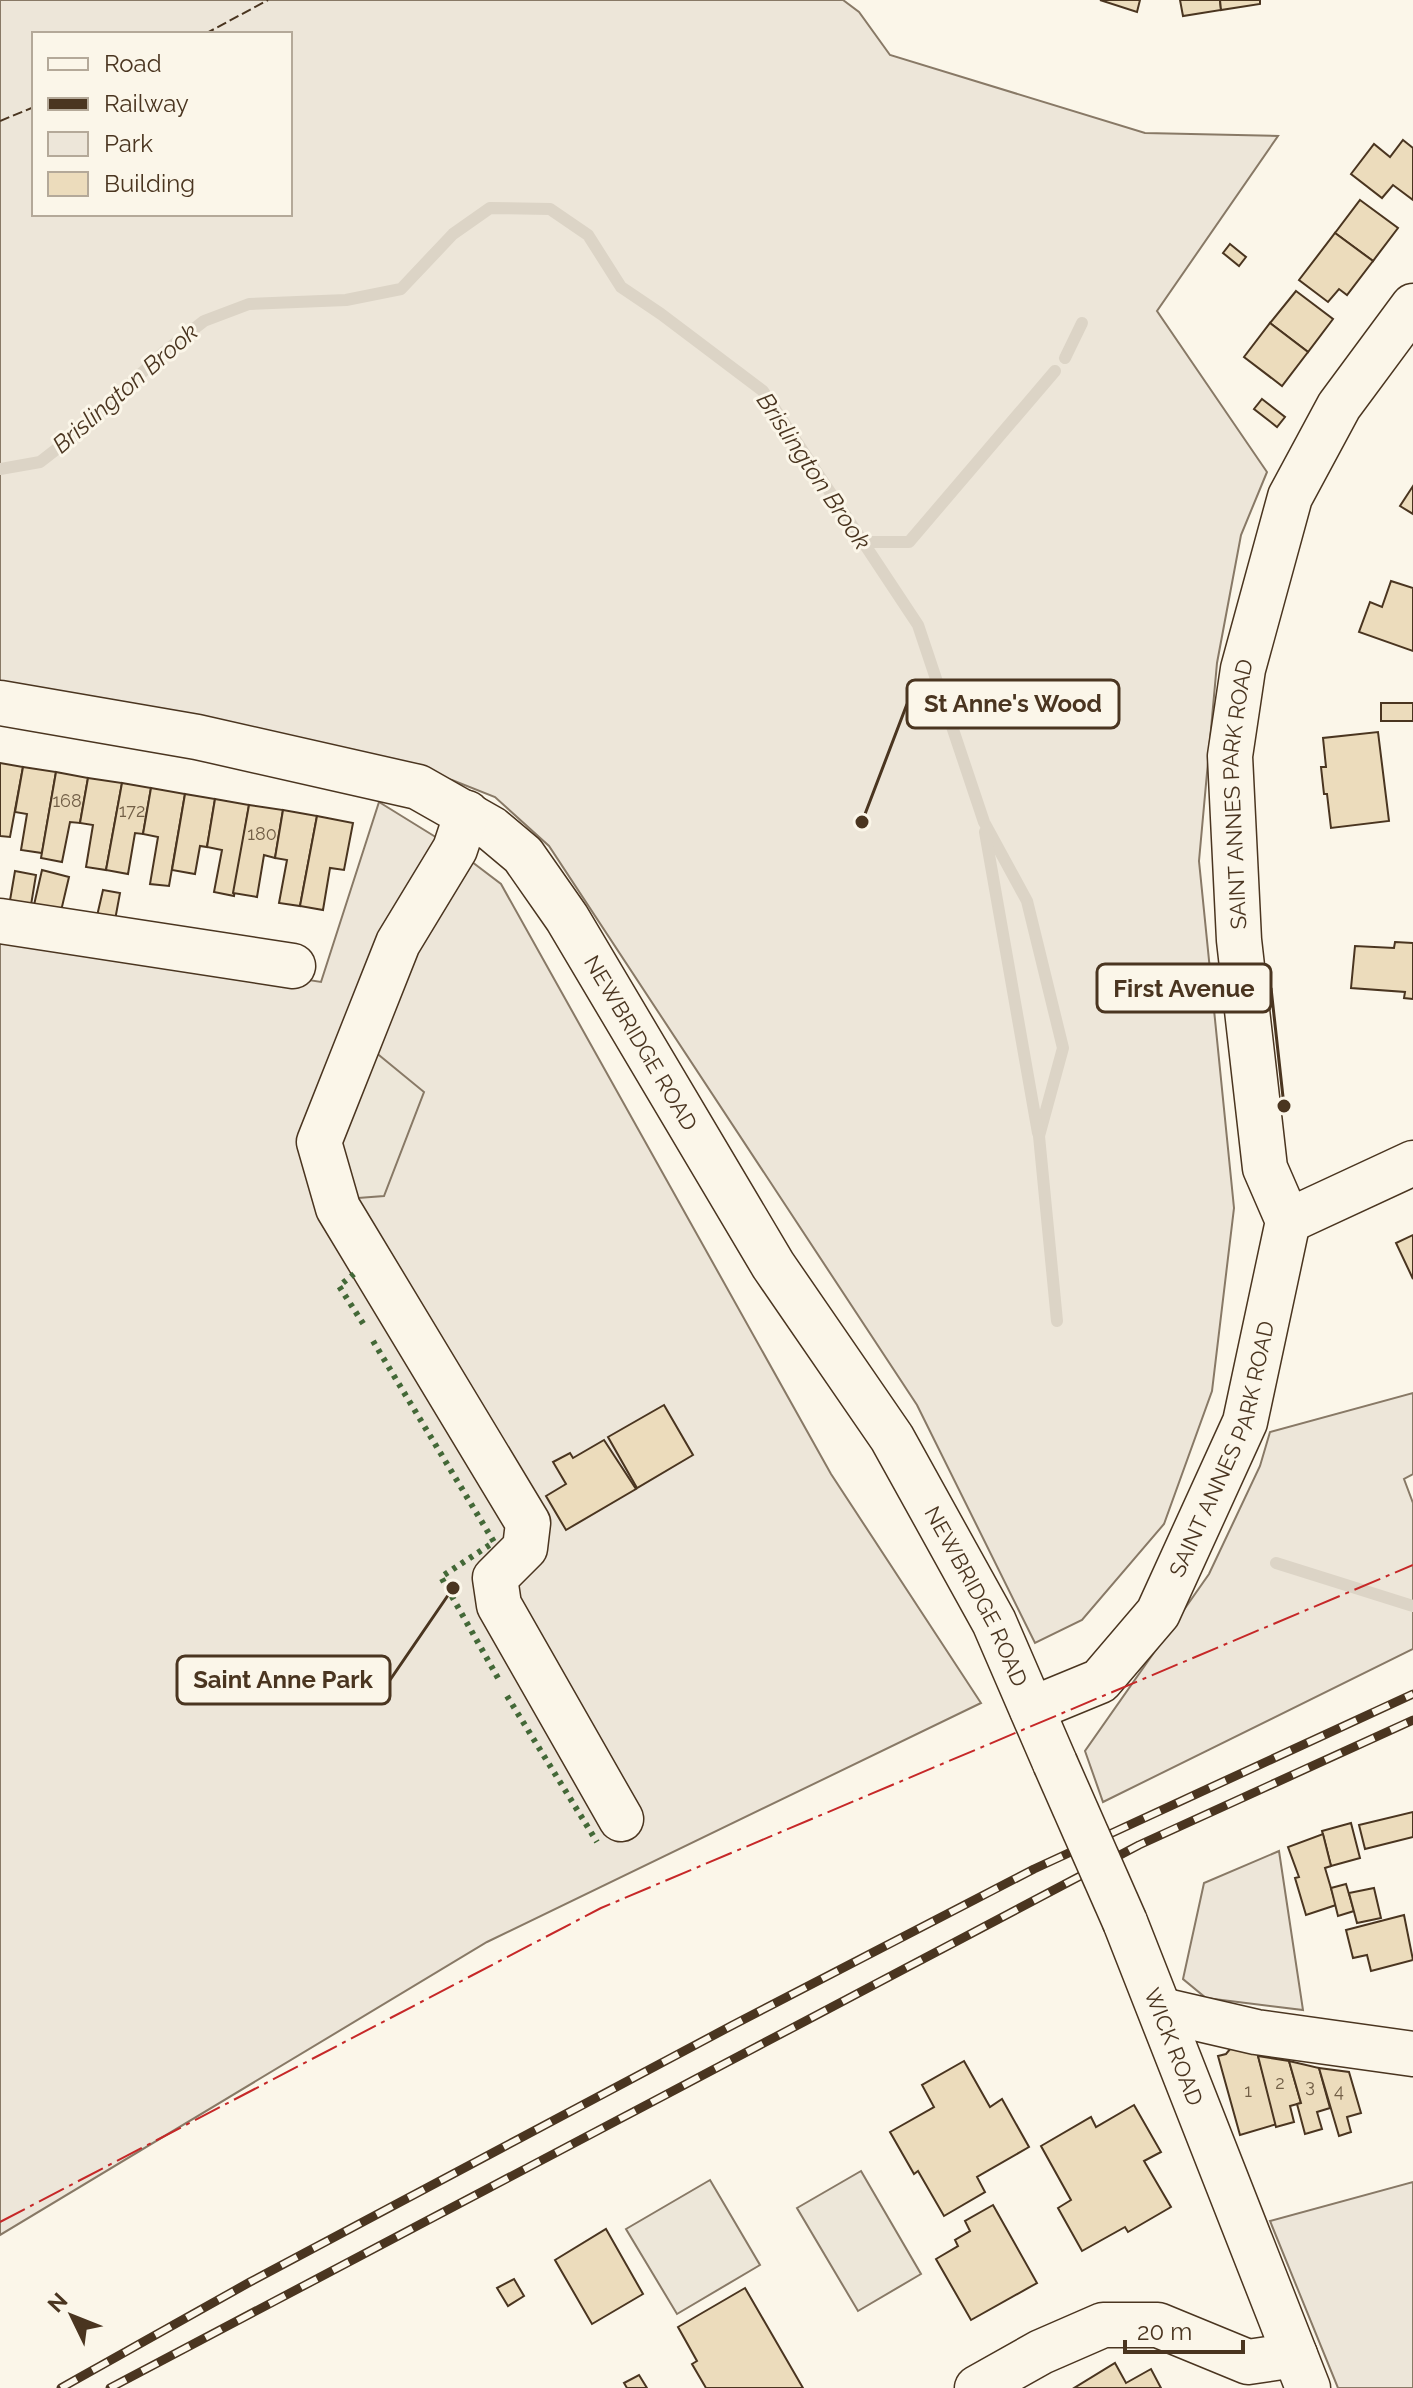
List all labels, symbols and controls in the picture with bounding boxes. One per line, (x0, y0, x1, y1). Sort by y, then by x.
legend (32, 32, 292, 216)
text: Road (104, 49, 162, 78)
text: Railway (104, 89, 189, 118)
text: Park (104, 129, 153, 158)
text: Building (104, 169, 195, 198)
water label: Brislington Brook (46, 317, 204, 459)
water label: Brislington Brook (751, 387, 877, 555)
street label: SAINT ANNES PARK ROAD (1217, 656, 1258, 930)
callout: St Anne's Wood (907, 680, 1119, 728)
text: St Anne's Wood (924, 689, 1102, 718)
house number: 168 (52, 790, 82, 811)
house number: 172 (119, 800, 145, 821)
house number: 180 (247, 823, 277, 844)
street label: NEWBRIDGE ROAD (579, 950, 703, 1135)
callout: First Avenue (1097, 964, 1271, 1012)
text: First Avenue (1113, 974, 1255, 1003)
street label: SAINT ANNES PARK ROAD (1163, 1319, 1279, 1581)
street label: NEWBRIDGE ROAD (919, 1502, 1033, 1690)
callout: Saint Anne Park (177, 1656, 390, 1704)
text: Saint Anne Park (193, 1665, 373, 1694)
street label: WICK ROAD (1139, 1984, 1209, 2109)
house number: 2 (1275, 2072, 1285, 2093)
house number: 3 (1305, 2075, 1315, 2096)
house number: 1 (1244, 2080, 1252, 2101)
house number: 4 (1334, 2080, 1344, 2101)
north arrow (32, 2276, 112, 2356)
text: N (42, 2287, 73, 2317)
scale bar (1125, 2304, 1243, 2354)
text: 20 m (1137, 2317, 1192, 2346)

